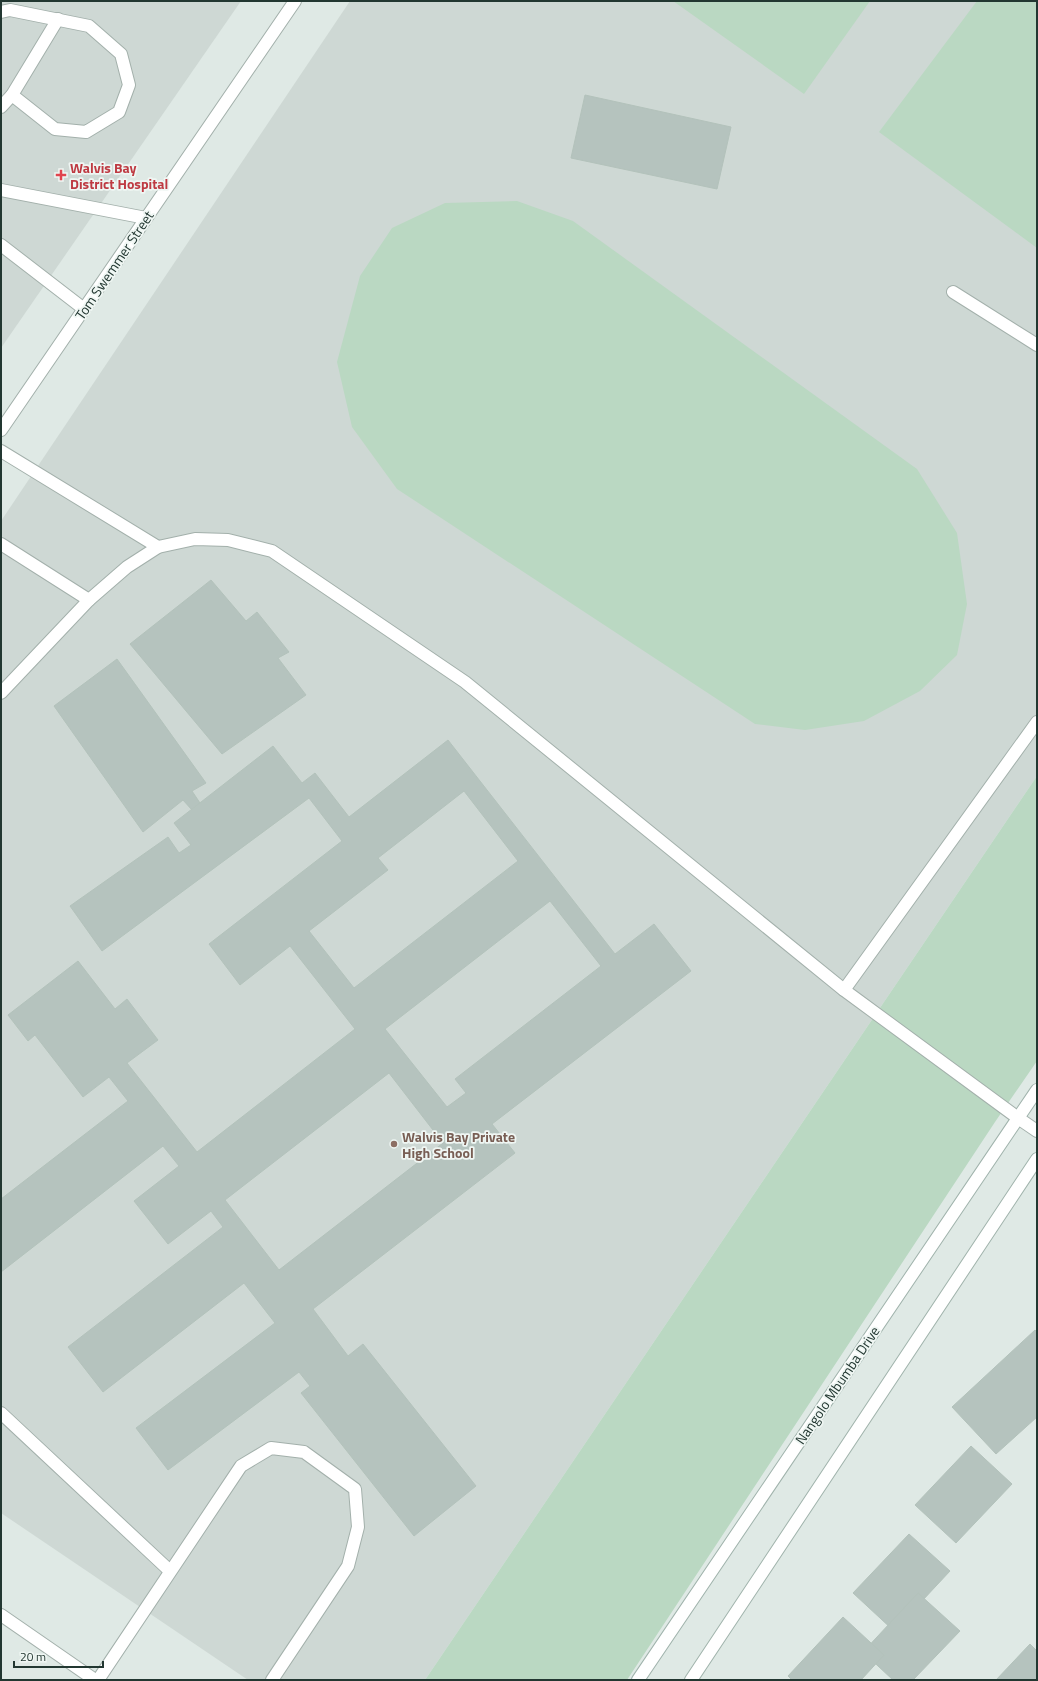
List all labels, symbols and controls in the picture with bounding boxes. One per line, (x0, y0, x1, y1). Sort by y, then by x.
place label: Walvis Bay District Hospital (70, 157, 168, 194)
marker: Walvis Bay District Hospital (55, 169, 67, 181)
street label: Tom Swemmer Street (70, 206, 159, 324)
place label: Walvis Bay Private High School (402, 1126, 515, 1163)
marker: Walvis Bay Private High School (389, 1139, 399, 1149)
street label: Nangolo Mbumba Drive (790, 1322, 884, 1448)
scale bar (14, 1643, 103, 1669)
text: 20 m (20, 1647, 46, 1666)

